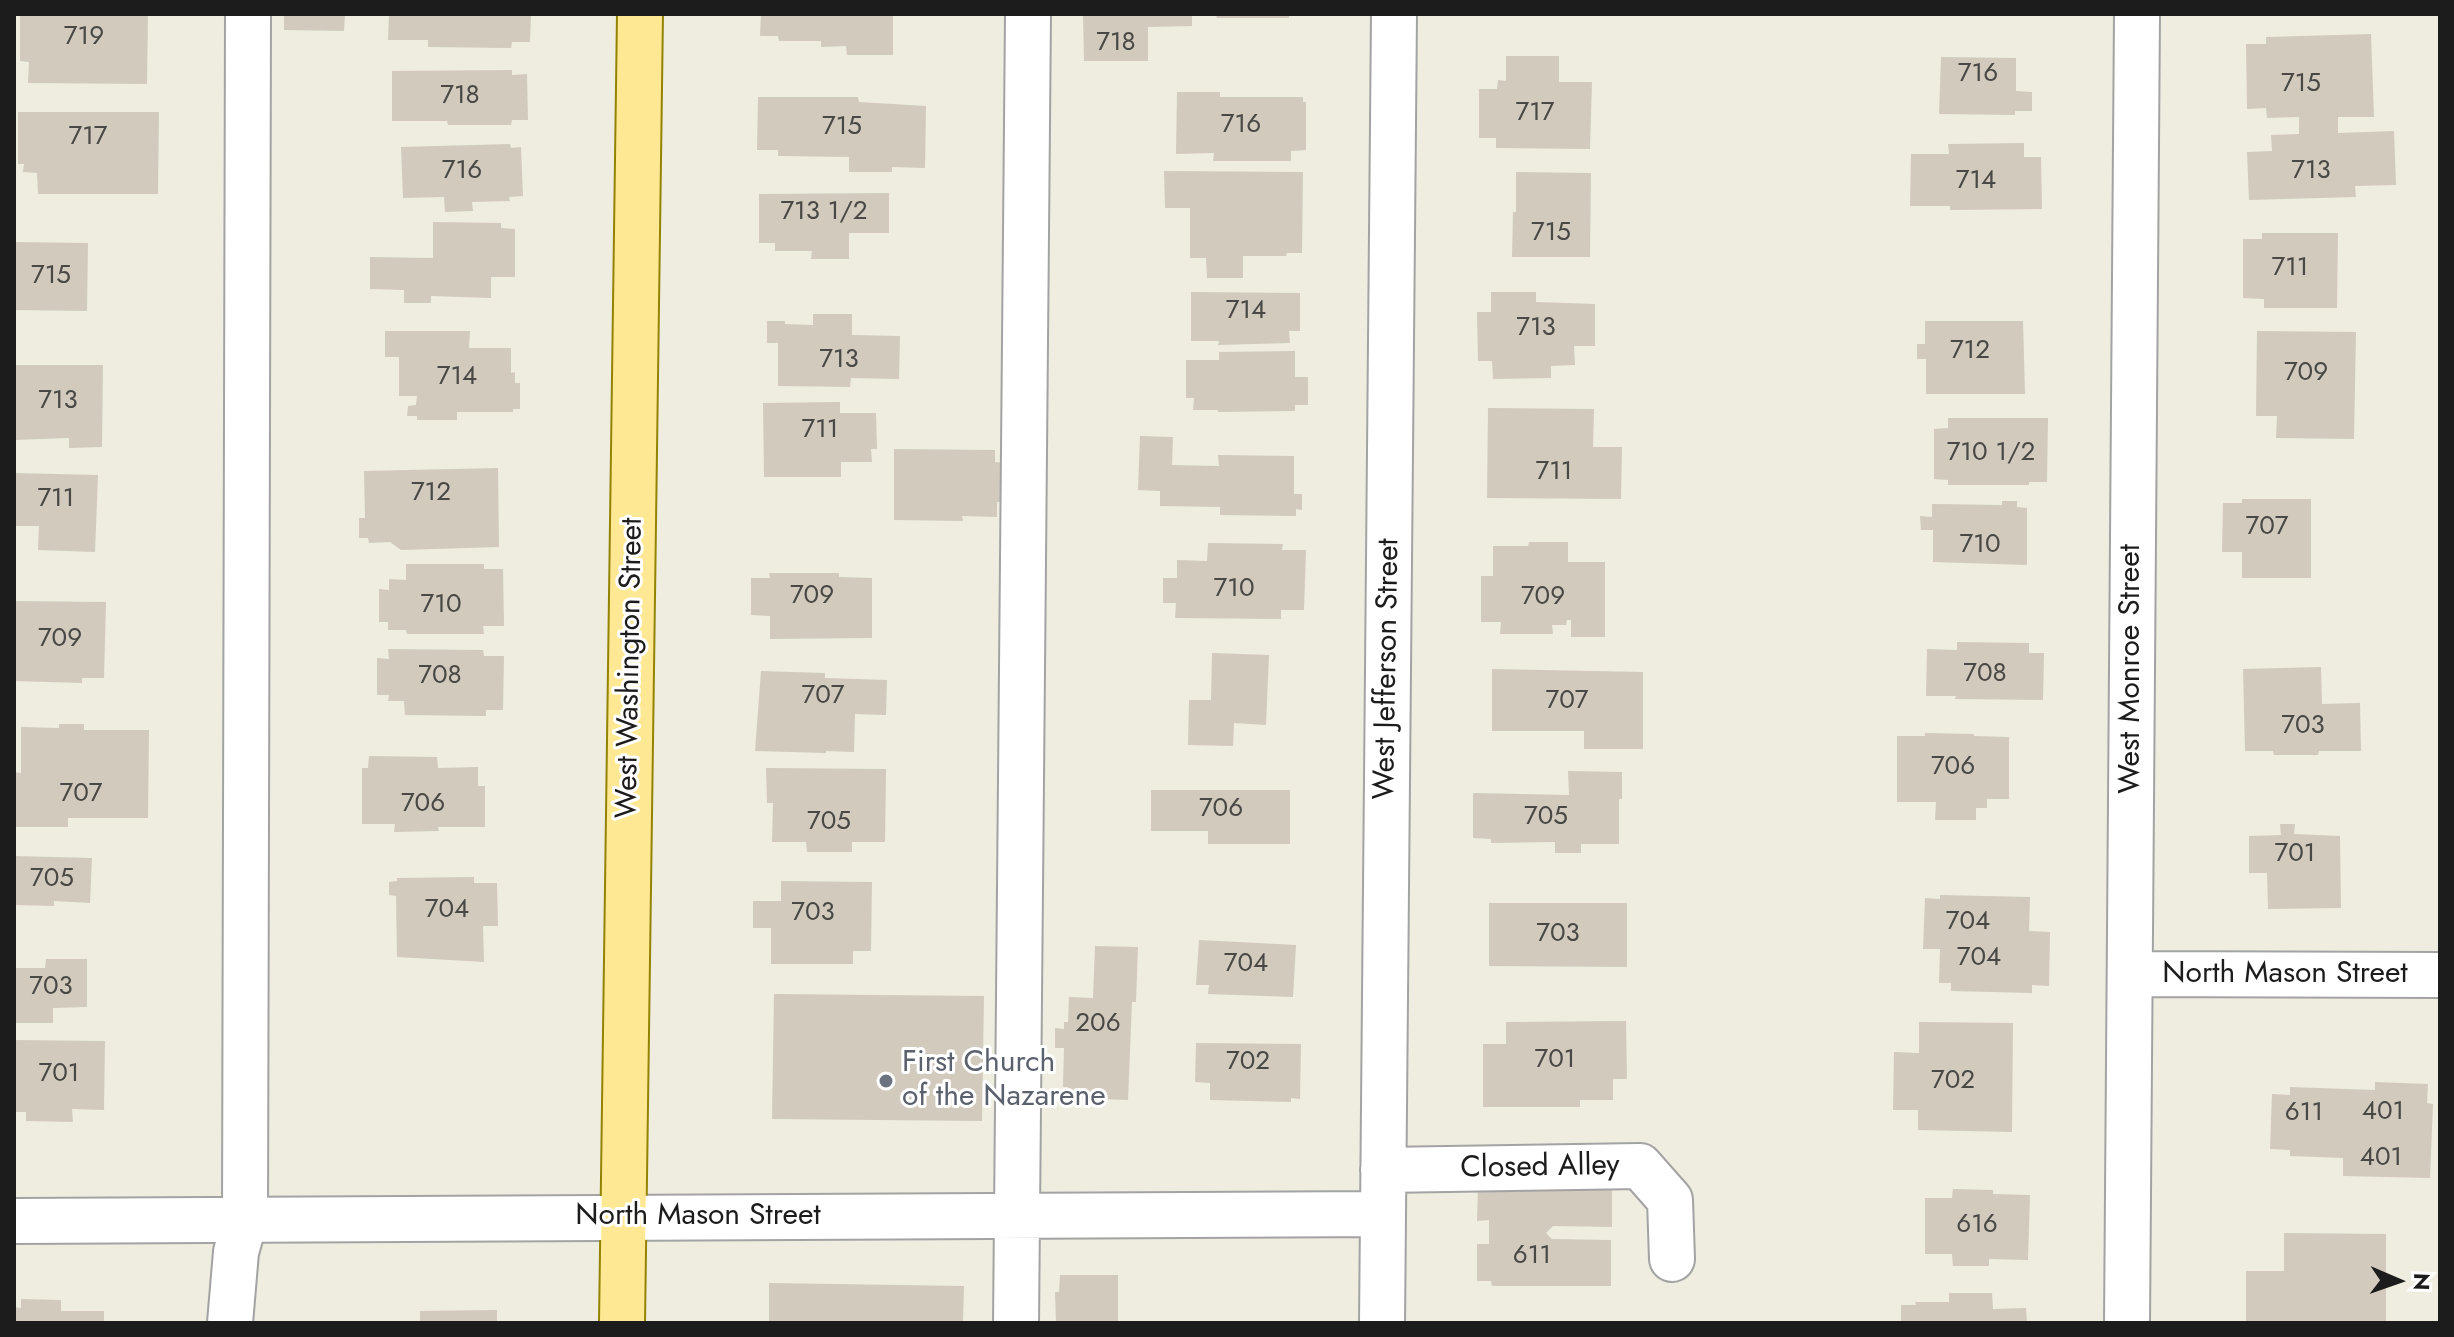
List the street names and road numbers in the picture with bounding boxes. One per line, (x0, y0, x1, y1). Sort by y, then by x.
street label: West Washington Street (610, 517, 652, 819)
street label: West Jefferson Street (1368, 538, 1408, 800)
street label: West Monroe Street (2114, 544, 2150, 794)
street label: North Mason Street (2162, 957, 2408, 993)
street label: Closed Alley (1460, 1149, 1620, 1187)
street label: North Mason Street (575, 1199, 821, 1235)

